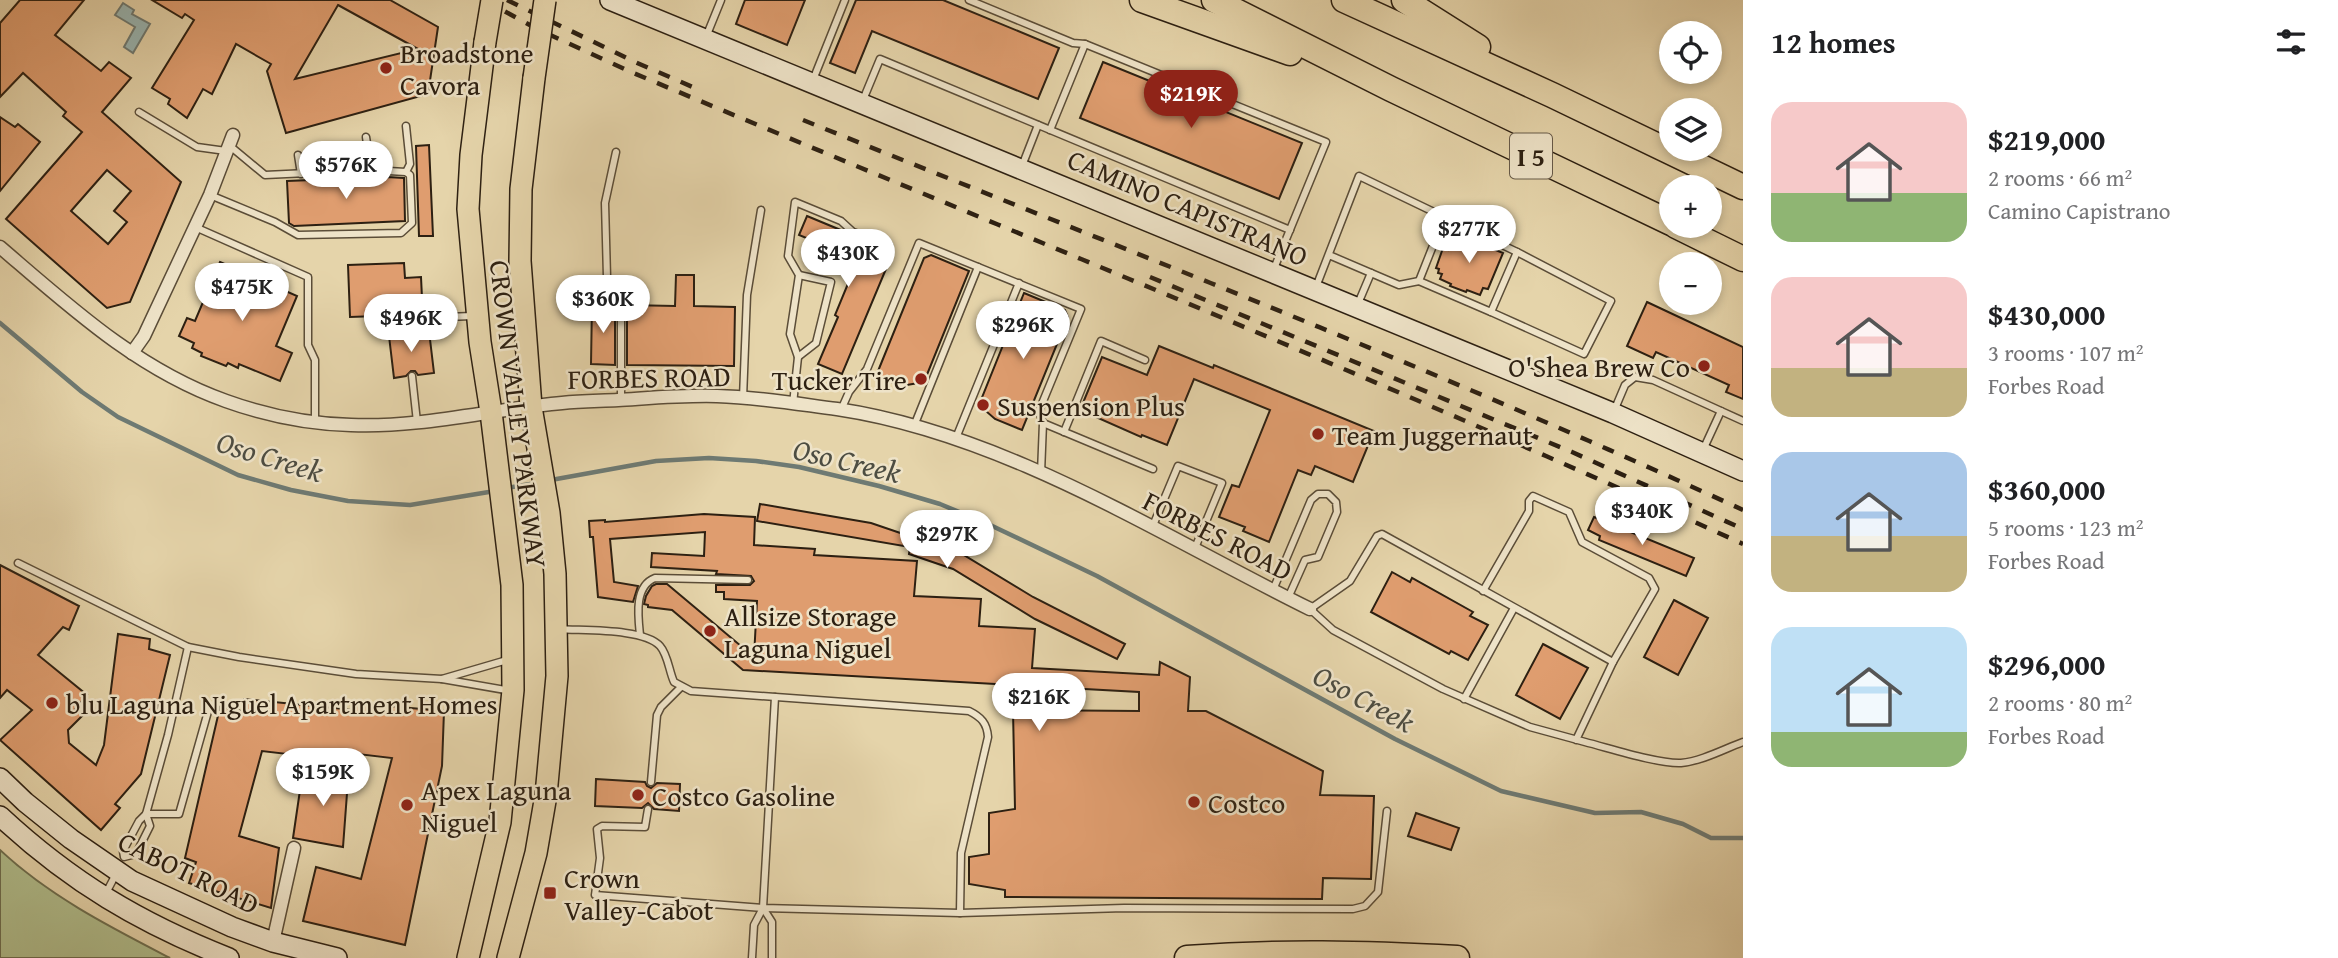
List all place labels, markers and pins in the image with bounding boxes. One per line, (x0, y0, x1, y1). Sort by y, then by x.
place label: Broadstone Cavora (400, 32, 534, 105)
marker: Broadstone Cavora (378, 60, 394, 76)
pin: $219K (1142, 71, 1240, 130)
pin: $576K (297, 142, 395, 201)
pin: $277K (1420, 205, 1518, 265)
pin: $430K (799, 230, 897, 289)
pin: $475K (193, 264, 291, 323)
pin: $360K (554, 276, 652, 335)
pin: $496K (362, 294, 460, 354)
pin: $296K (974, 302, 1072, 361)
place label: O'Shea Brew Co (1508, 346, 1690, 387)
marker: O'Shea Brew Co (1696, 358, 1712, 374)
place label: Tucker Tire (772, 359, 907, 400)
marker: Tucker Tire (913, 371, 929, 387)
place label: Suspension Plus (997, 385, 1185, 426)
marker: Suspension Plus (975, 397, 991, 413)
place label: Team Juggernaut (1332, 414, 1533, 455)
marker: Team Juggernaut (1310, 426, 1326, 442)
pin: $340K (1593, 488, 1691, 547)
pin: $297K (898, 510, 996, 570)
place label: Allsize Storage Laguna Niguel (724, 595, 897, 668)
marker: Allsize Storage Laguna Niguel (702, 623, 718, 639)
pin: $216K (990, 674, 1088, 733)
place label: blu Laguna Niguel Apartment Homes (66, 683, 498, 724)
marker: blu Laguna Niguel Apartment Homes (44, 695, 60, 711)
pin: $159K (274, 748, 372, 808)
place label: Apex Laguna Niguel (421, 769, 572, 842)
place label: Costco Gasoline (652, 775, 835, 816)
place label: Costco (1208, 782, 1285, 823)
marker: Costco Gasoline (630, 787, 646, 803)
marker: Costco (1186, 794, 1202, 810)
marker: Apex Laguna Niguel (399, 797, 415, 813)
place label: Crown Valley-Cabot (564, 857, 714, 930)
marker: Crown Valley-Cabot (542, 885, 558, 901)

